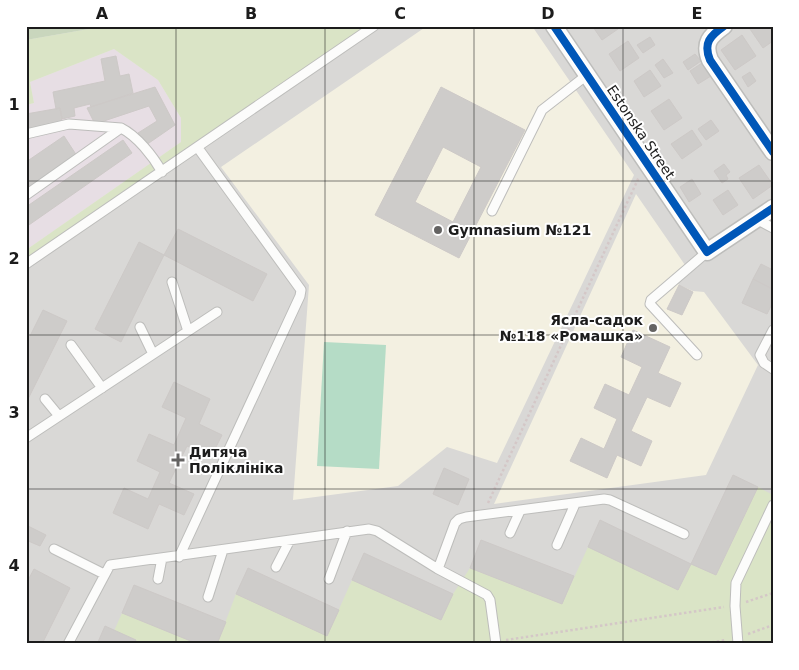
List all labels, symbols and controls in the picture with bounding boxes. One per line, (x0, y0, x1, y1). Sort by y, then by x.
text: A (96, 4, 109, 23)
text: B (245, 4, 257, 23)
text: C (394, 4, 406, 23)
text: D (541, 4, 555, 23)
text: E (692, 4, 702, 23)
street label: Estonska Street (604, 82, 679, 182)
text: 1 (8, 95, 20, 114)
place label: Gymnasium №121 (448, 222, 591, 238)
marker: Gymnasium №121 (432, 224, 444, 236)
text: 2 (8, 249, 20, 268)
place label: Ясла-садок №118 «Ромашка» (499, 312, 643, 344)
marker: Ясла-садок №118 «Ромашка» (647, 322, 659, 334)
text: 3 (8, 403, 20, 422)
place label: Дитяча Поліклініка (189, 444, 283, 476)
marker: Дитяча Поліклініка (171, 453, 185, 467)
text: 4 (8, 556, 20, 575)

